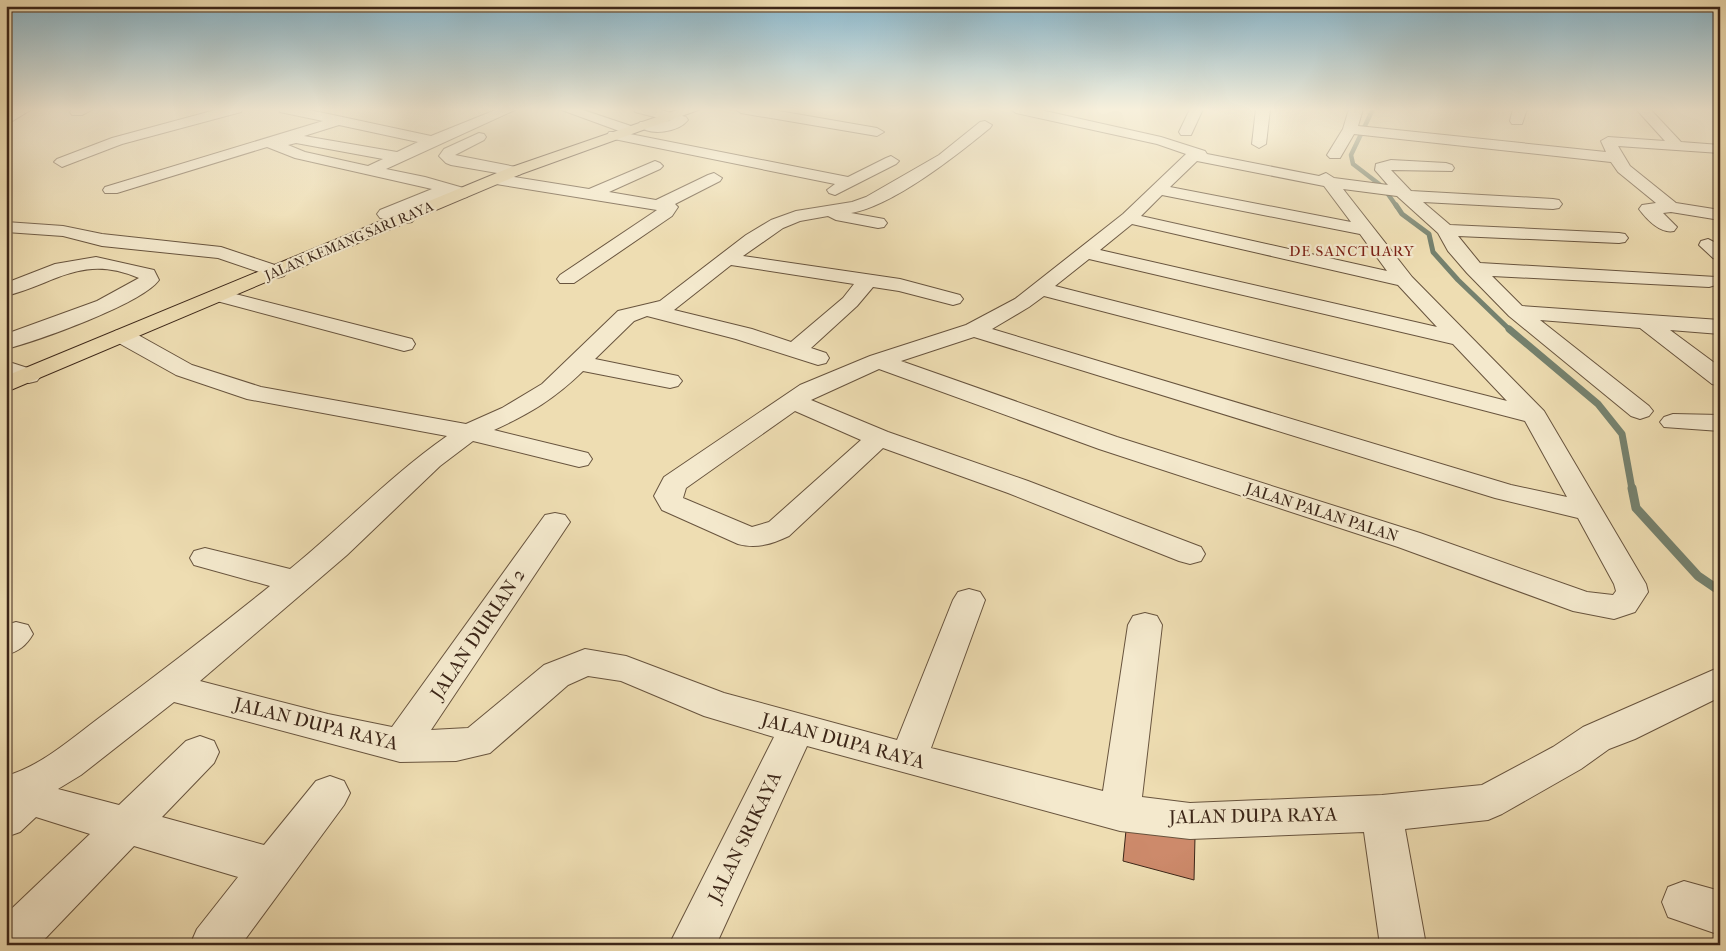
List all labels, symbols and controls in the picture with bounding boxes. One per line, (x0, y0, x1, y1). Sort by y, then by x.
street label: JALAN KEMANG SARI RAYA (261, 197, 437, 285)
district label: DE SANCTUARY (1289, 242, 1415, 260)
street label: JALAN PALAN PALAN (1241, 478, 1401, 546)
street label: JALAN DURIAN 2 (425, 564, 530, 705)
street label: JALAN DUPA RAYA (230, 692, 401, 755)
street label: JALAN DUPA RAYA (757, 708, 928, 774)
street label: JALAN SRIKAYA (703, 767, 787, 908)
street label: JALAN DUPA RAYA (1167, 804, 1338, 829)

